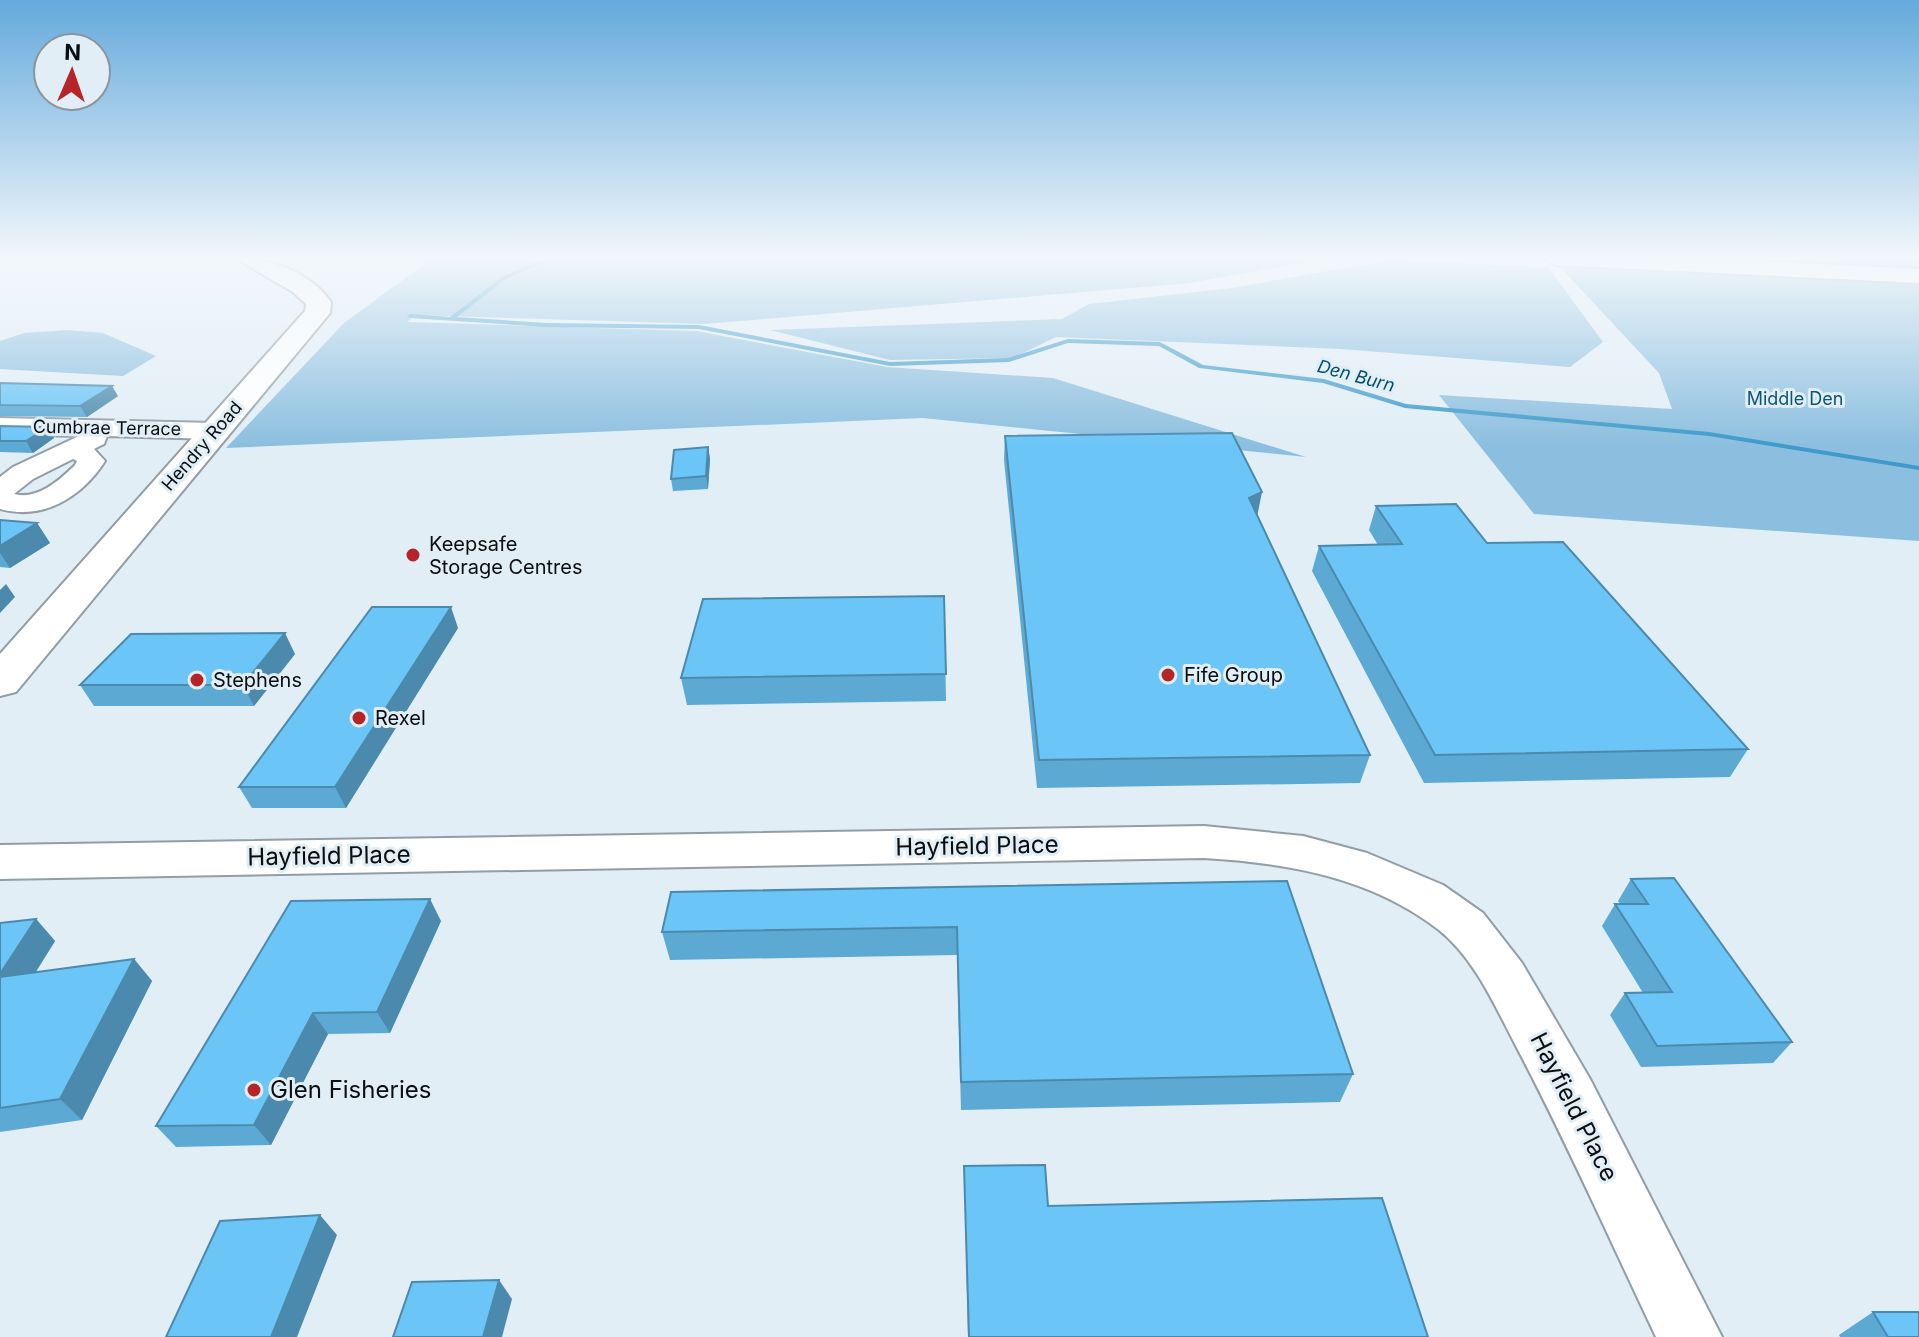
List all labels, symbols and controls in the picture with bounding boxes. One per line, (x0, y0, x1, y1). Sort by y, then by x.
north arrow (32, 32, 112, 112)
text: N (64, 39, 82, 65)
water label: Den Burn (1315, 355, 1397, 396)
park label: Middle Den (1747, 388, 1843, 409)
street label: Hendry Road (157, 397, 246, 495)
street label: Cumbrae Terrace (33, 416, 181, 439)
place label: Keepsafe Storage Centres (429, 532, 583, 579)
marker: Keepsafe Storage Centres (404, 546, 422, 564)
place label: Fife Group (1184, 663, 1283, 687)
marker: Fife Group (1159, 666, 1177, 684)
place label: Stephens (213, 668, 302, 692)
marker: Stephens (188, 671, 206, 689)
place label: Rexel (375, 706, 426, 730)
marker: Rexel (350, 709, 368, 727)
street label: Hayfield Place (895, 830, 1059, 861)
street label: Hayfield Place (247, 840, 411, 871)
street label: Hayfield Place (1525, 1028, 1624, 1186)
place label: Glen Fisheries (270, 1075, 431, 1104)
marker: Glen Fisheries (245, 1081, 263, 1099)

